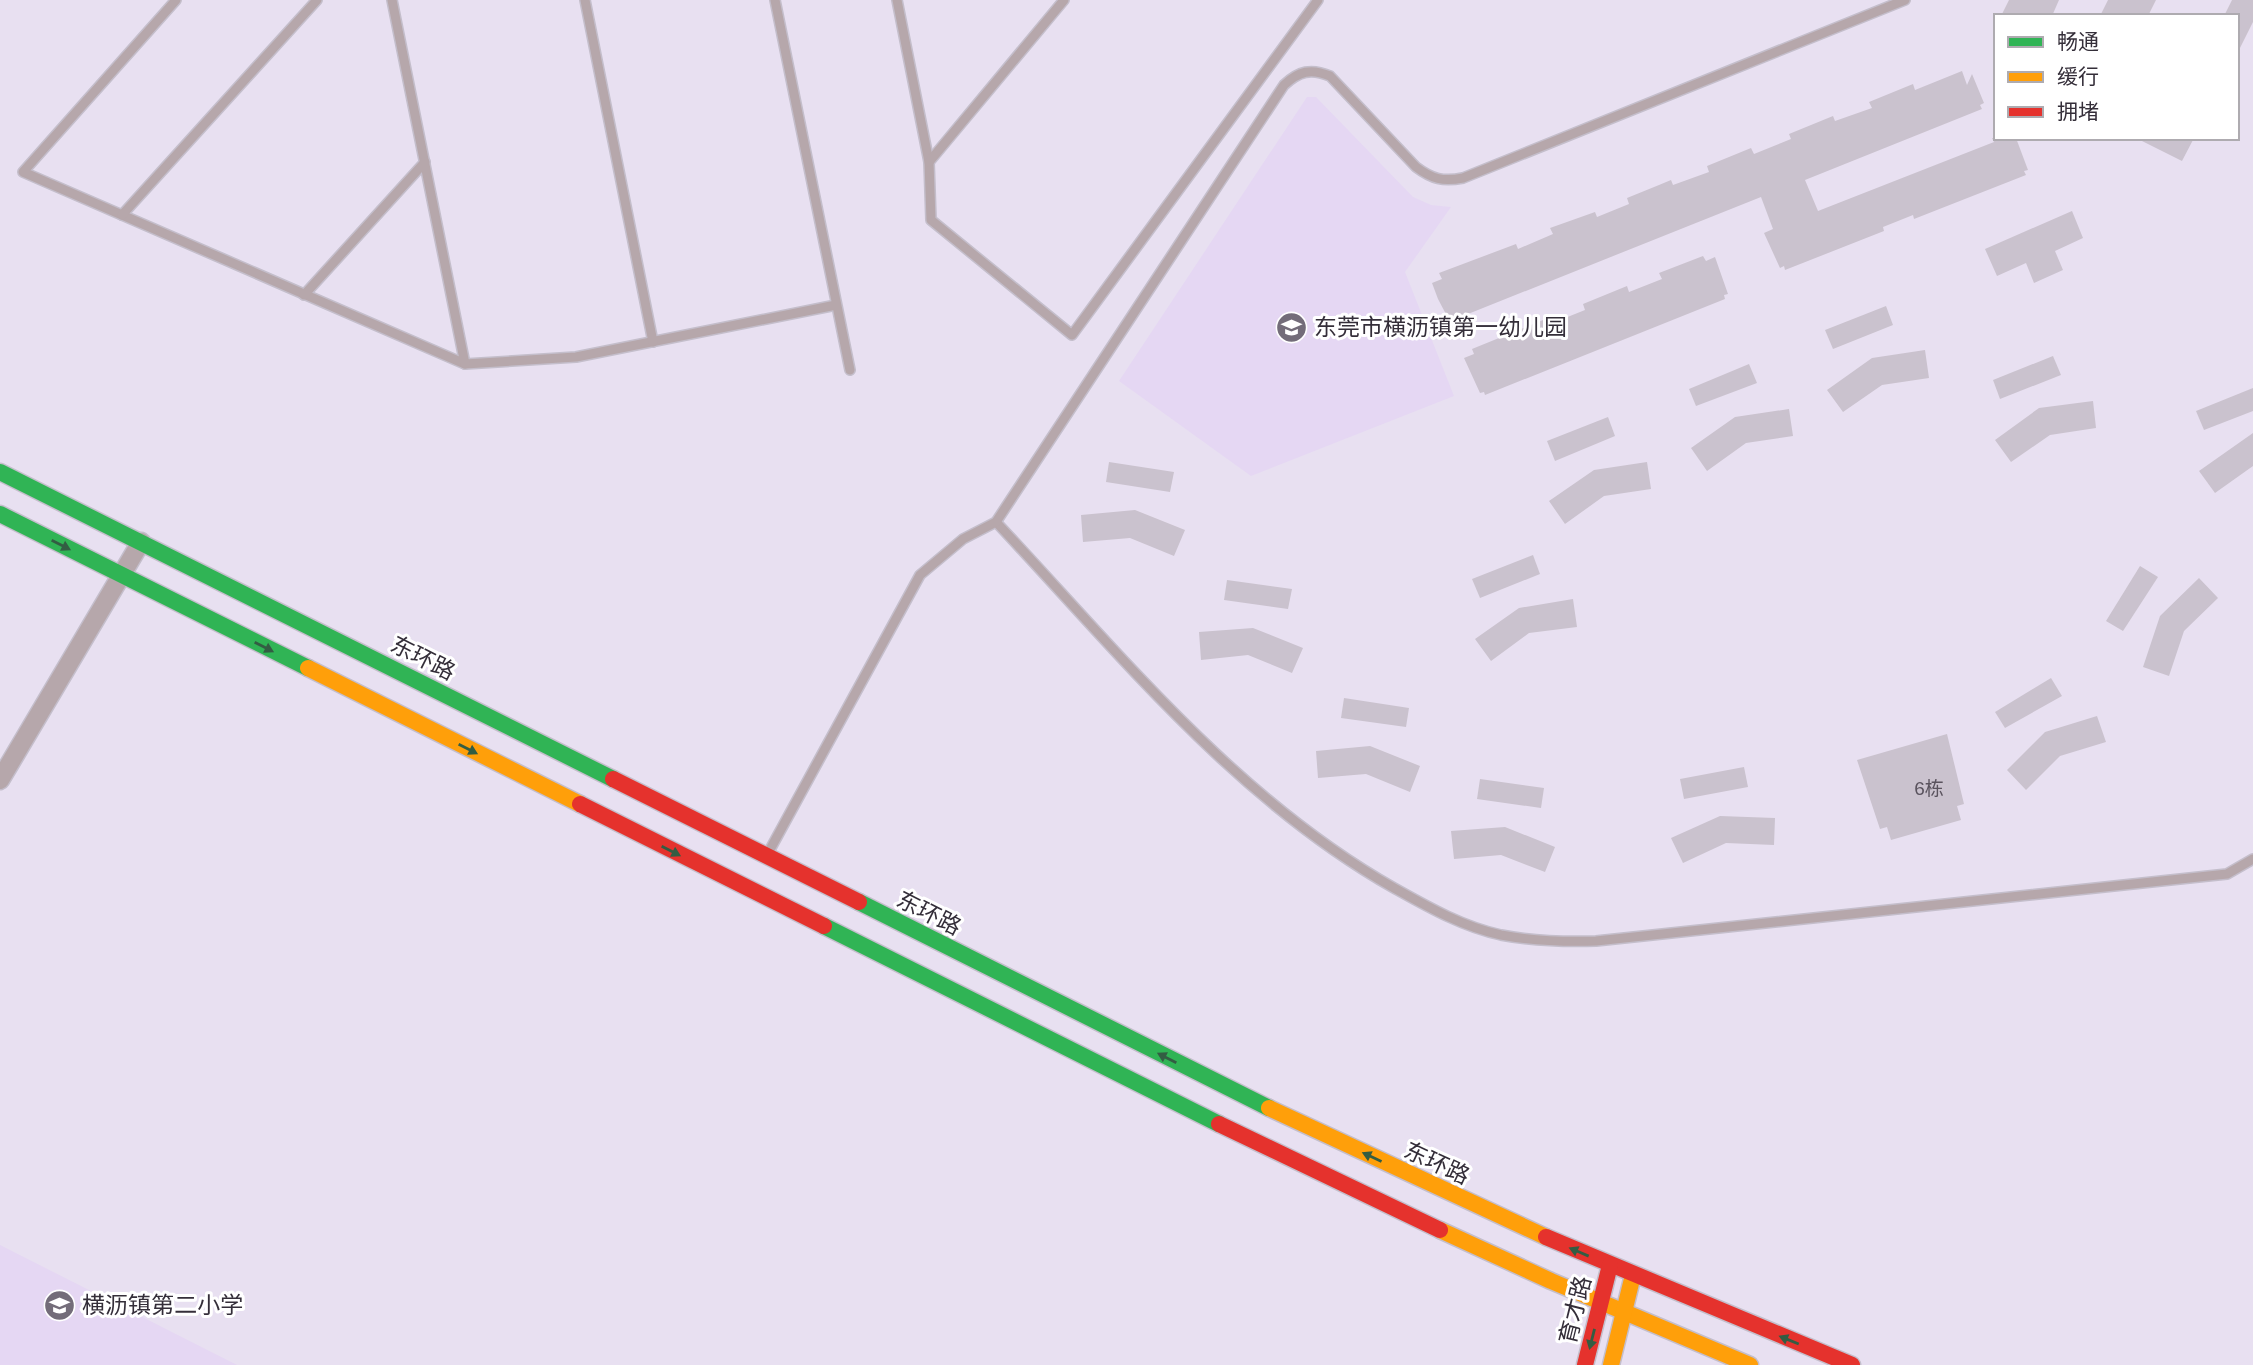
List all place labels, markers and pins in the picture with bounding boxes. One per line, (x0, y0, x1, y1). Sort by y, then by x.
school or university icon: 东莞市横沥镇第一幼儿园 (1274, 310, 1308, 344)
place label: 东莞市横沥镇第一幼儿园 (1314, 314, 1567, 340)
school or university icon: 横沥镇第二小学 (42, 1288, 76, 1322)
place label: 横沥镇第二小学 (82, 1292, 243, 1318)

